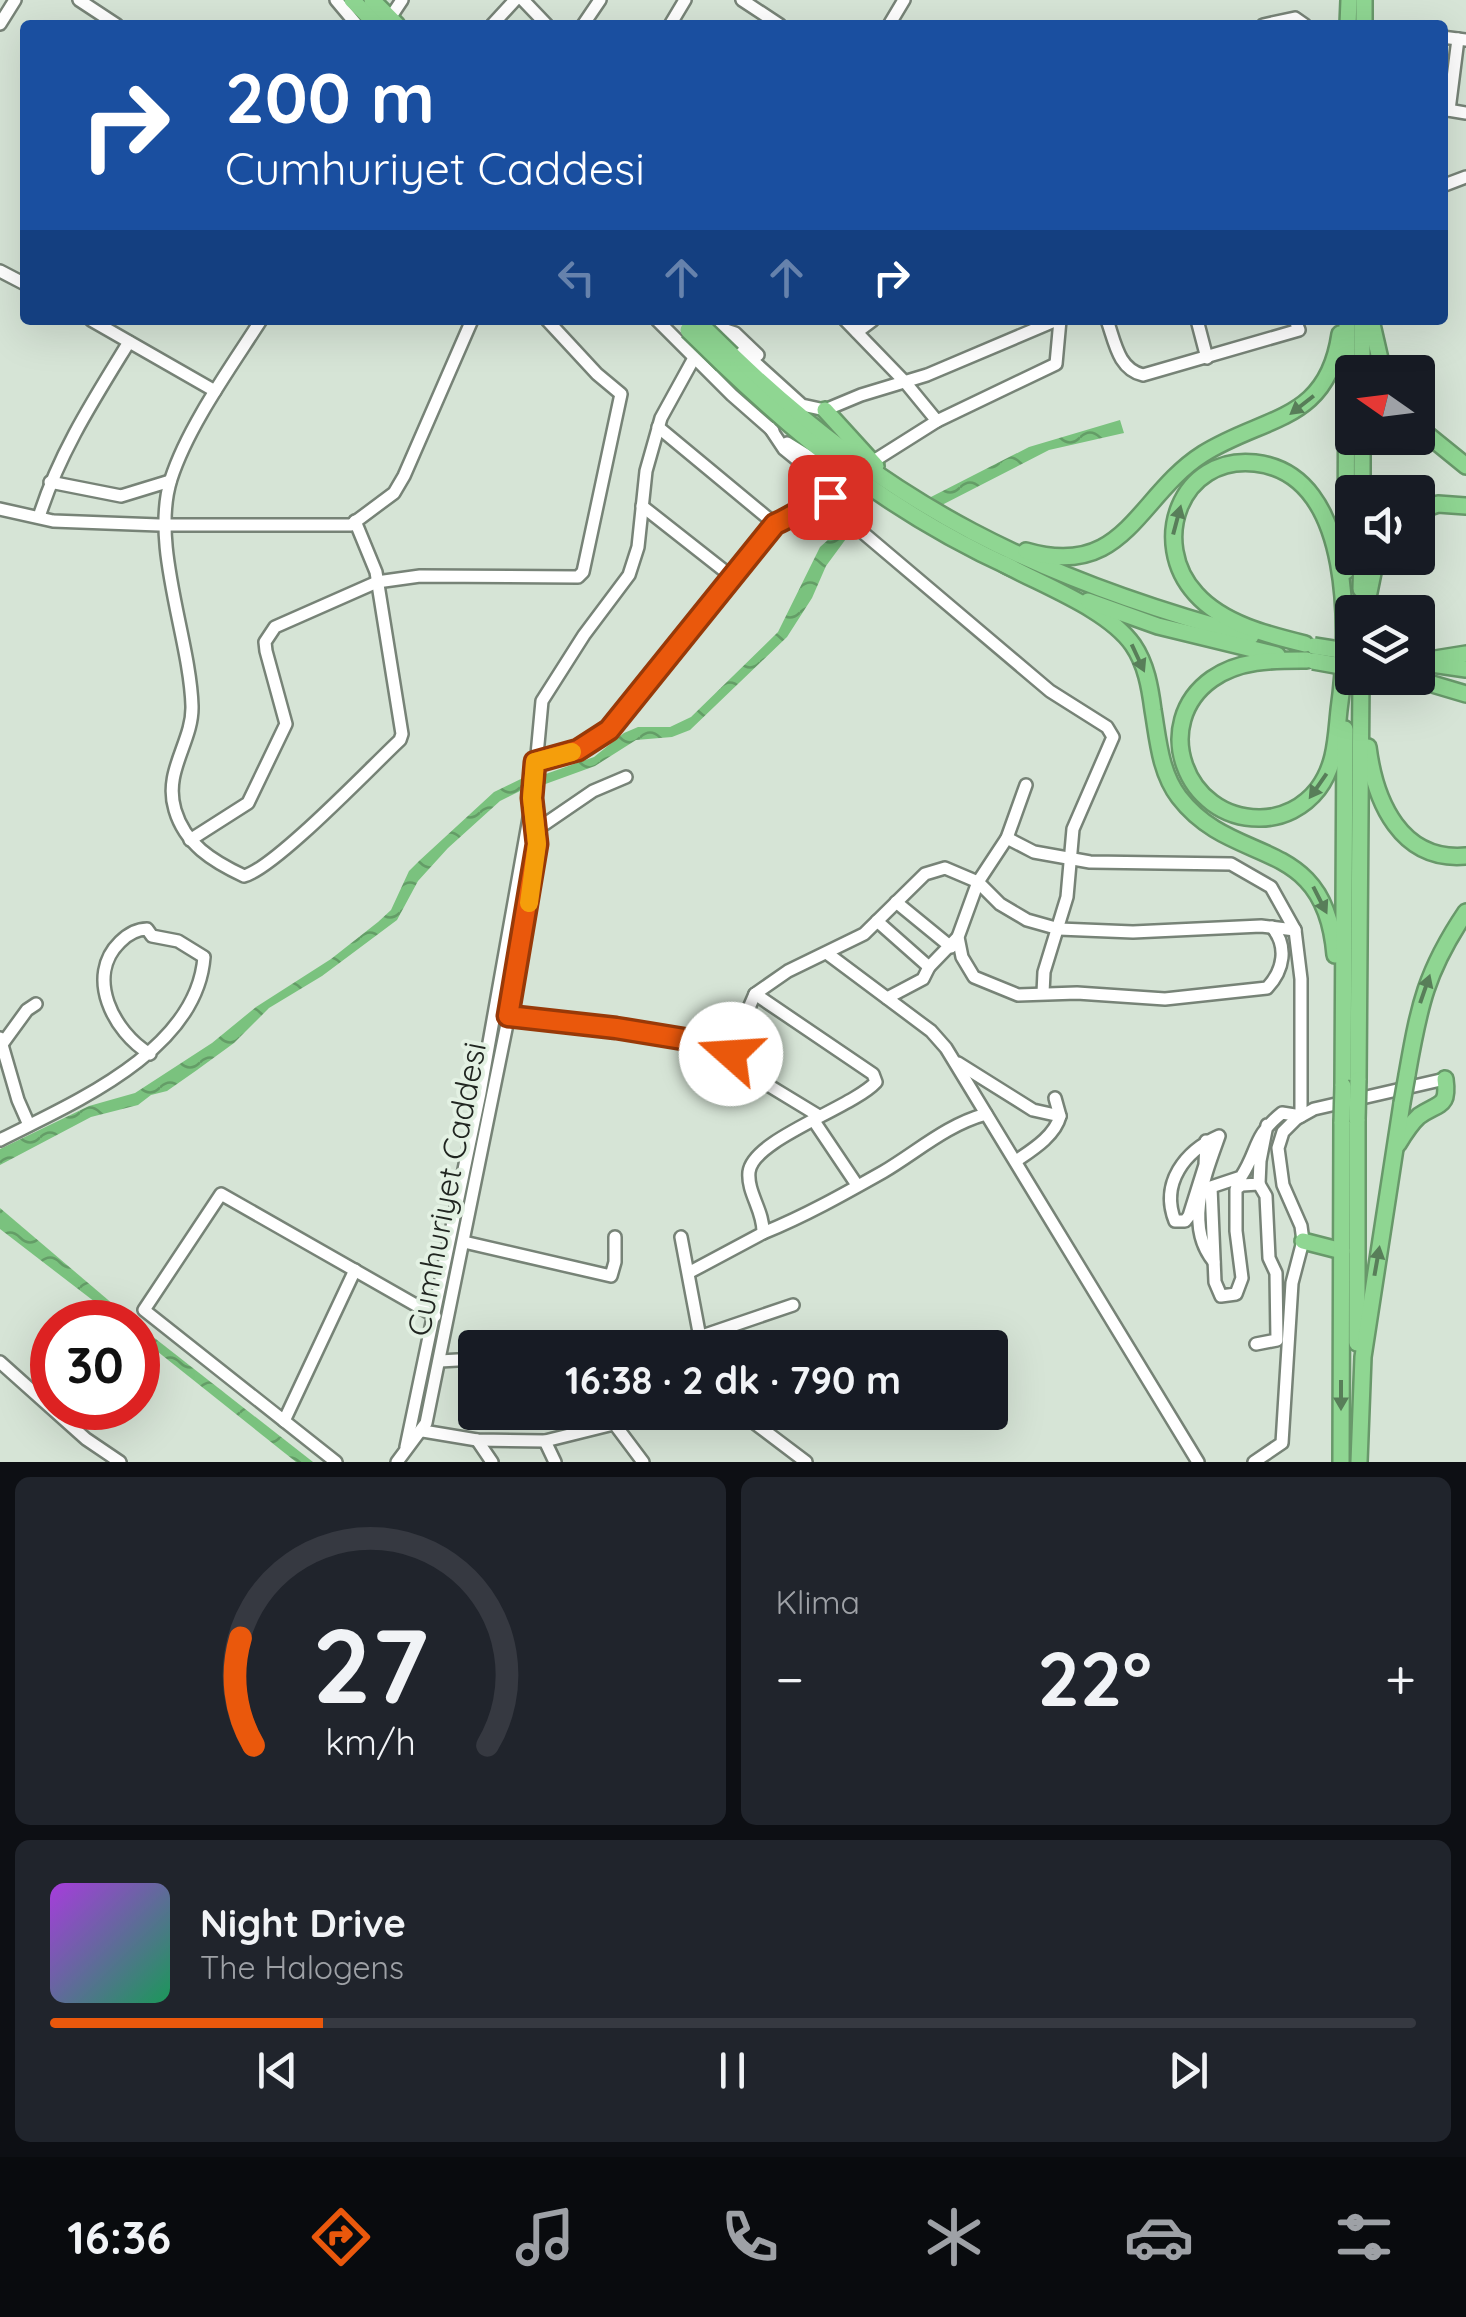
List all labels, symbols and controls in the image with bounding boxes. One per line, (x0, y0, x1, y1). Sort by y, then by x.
text: 200 m (225, 53, 435, 141)
icon: right (60, 60, 190, 190)
text: Cumhuriyet Caddesi (225, 140, 645, 196)
icon: left (549, 250, 604, 305)
icon: ahead (654, 250, 709, 305)
icon: ahead (759, 250, 814, 305)
icon: right (864, 250, 919, 305)
north arrow (1335, 355, 1435, 455)
map controls (1335, 355, 1435, 695)
one-way arrow (1289, 394, 1315, 415)
pin (788, 455, 873, 540)
icon: arrive (803, 470, 858, 525)
button: sound (1335, 475, 1435, 575)
one-way arrow (1169, 505, 1185, 536)
button: layers (1335, 595, 1435, 695)
one-way arrow (1130, 643, 1147, 672)
one-way arrow (1309, 773, 1328, 799)
one-way arrow (1311, 885, 1328, 914)
one-way arrow (1419, 974, 1434, 1004)
position arrow (679, 1002, 783, 1106)
street label: Cumhuriyet Caddesi (398, 1039, 494, 1339)
one-way arrow (1370, 1244, 1385, 1276)
speed limit sign: 30 (30, 1300, 160, 1430)
text: 16:38 · 2 dk · 790 m (565, 1356, 901, 1404)
one-way arrow (1333, 1379, 1349, 1411)
text: Klima (776, 1582, 860, 1622)
text: 27 (312, 1599, 428, 1729)
text: 22° (1037, 1631, 1152, 1725)
text: − (776, 1644, 804, 1713)
text: + (1385, 1644, 1416, 1713)
text: km/h (325, 1719, 416, 1764)
text: Night Drive (200, 1899, 406, 1947)
text: The Halogens (200, 1947, 404, 1987)
icon: previous (250, 2043, 305, 2098)
icon: pause (705, 2043, 760, 2098)
icon: next (1161, 2043, 1216, 2098)
icon: directions (306, 2202, 376, 2272)
icon: music (510, 2202, 580, 2272)
icon: phone (715, 2202, 785, 2272)
icon: climate (919, 2202, 989, 2272)
icon: car (1124, 2202, 1194, 2272)
icon: filters (1329, 2202, 1399, 2272)
text: 16:36 (67, 2209, 171, 2265)

